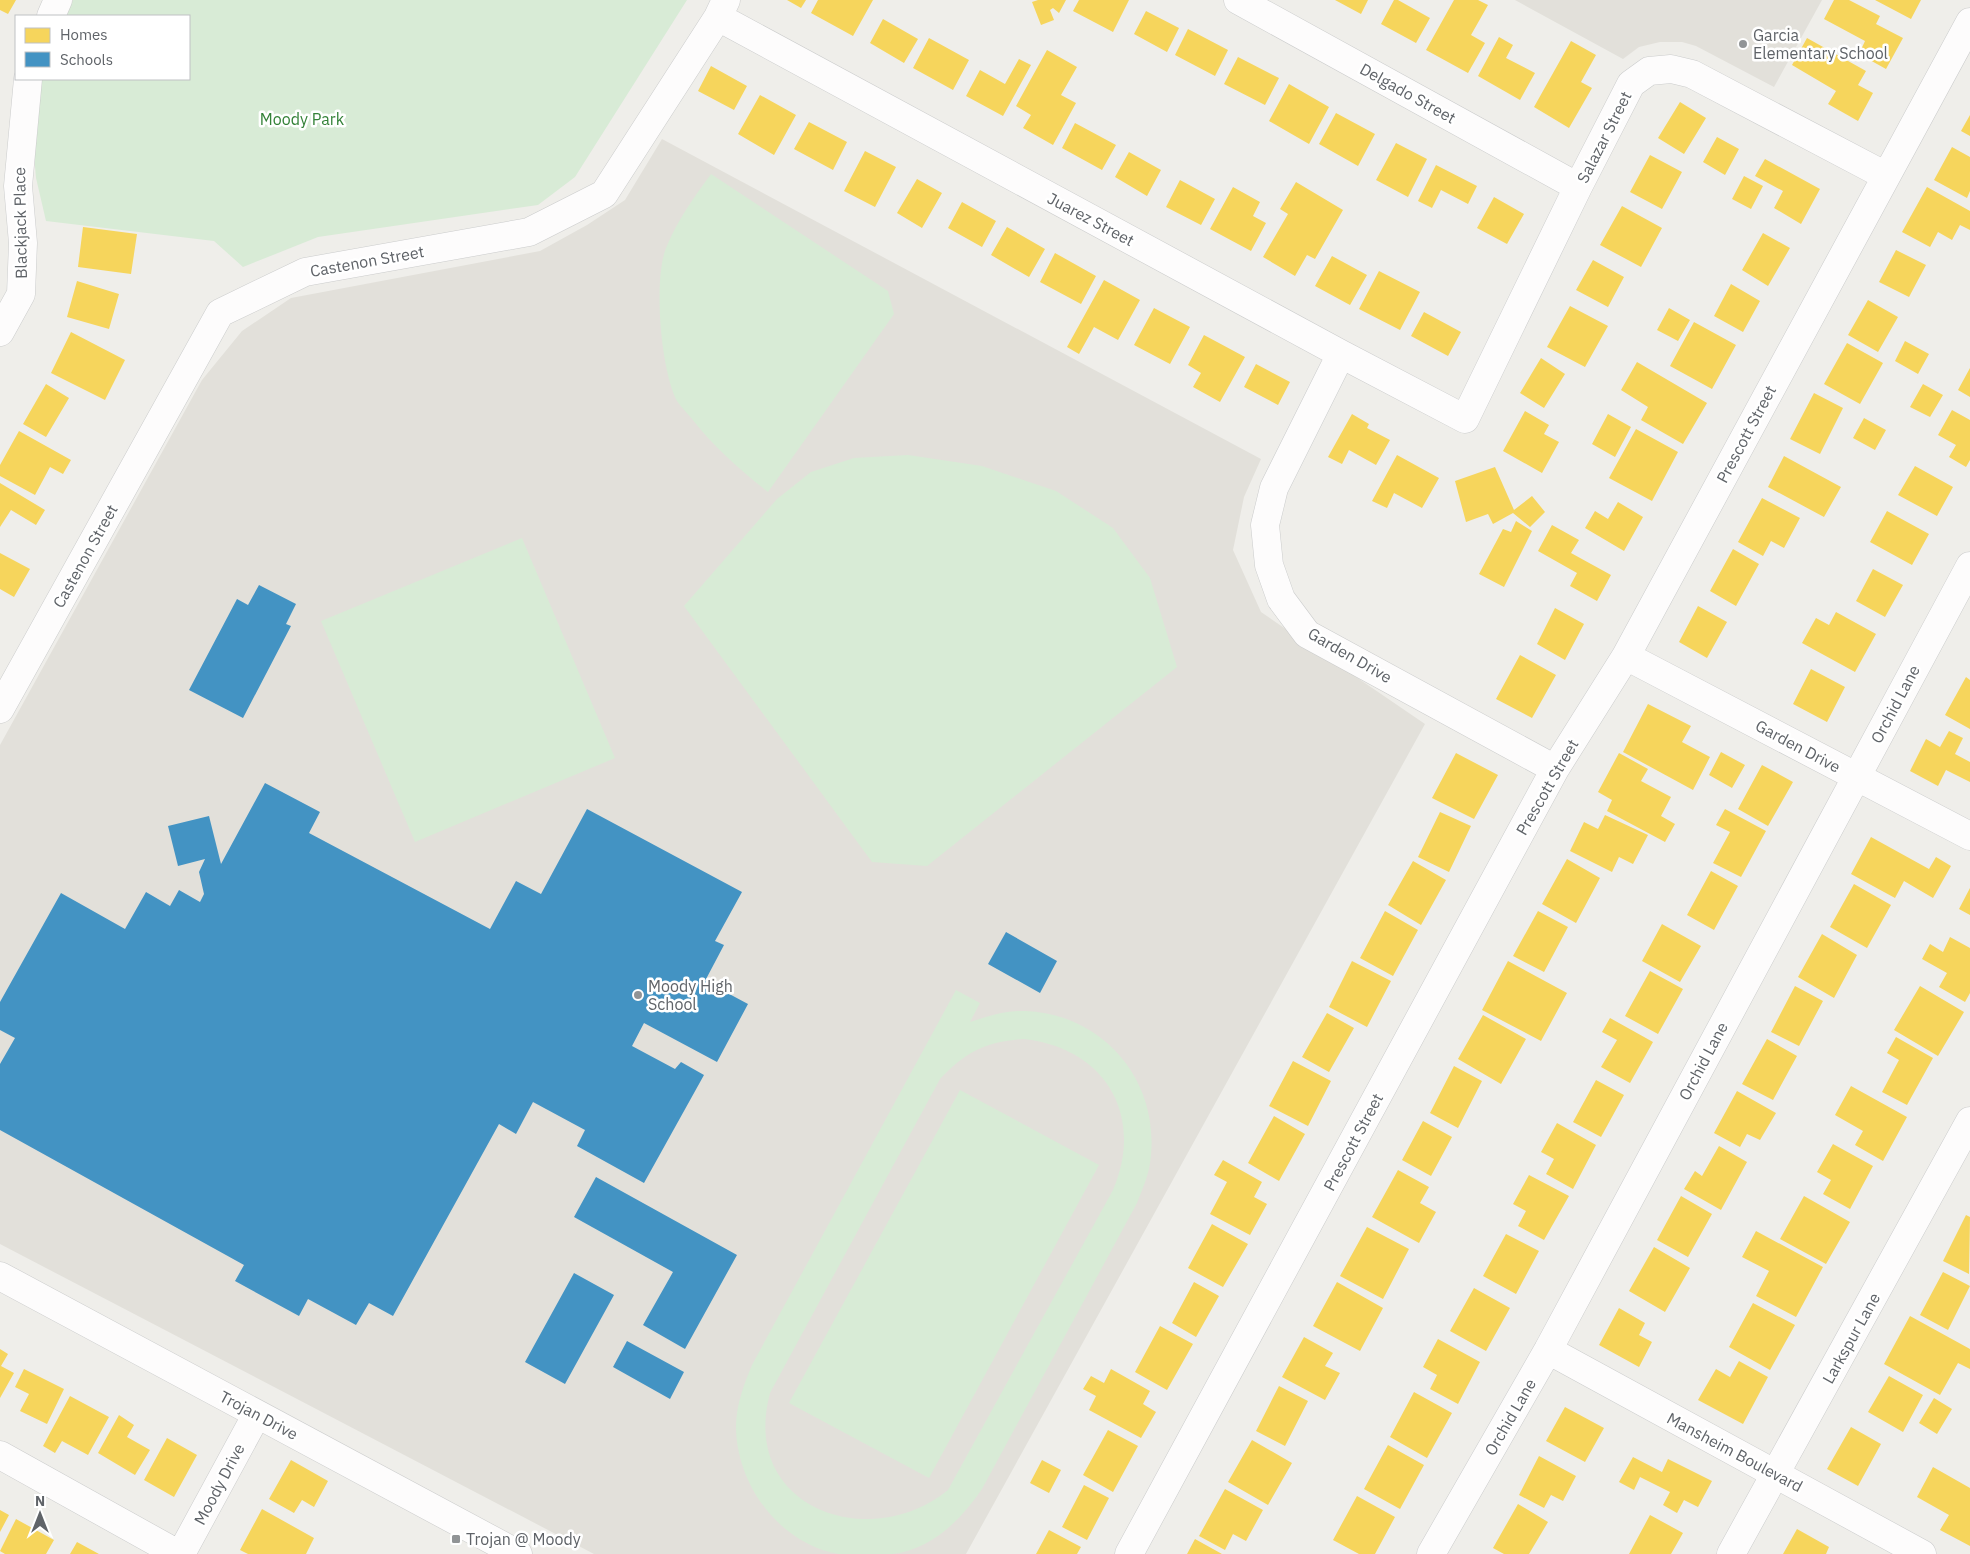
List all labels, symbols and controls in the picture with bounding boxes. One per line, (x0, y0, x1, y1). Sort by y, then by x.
legend (15, 15, 190, 80)
text: Homes (60, 25, 108, 44)
place label: Garcia Elementary School (1753, 25, 1888, 63)
marker: Garcia Elementary School (1737, 38, 1749, 50)
text: Schools (60, 50, 113, 69)
street label: Delgado Street (1356, 58, 1460, 128)
street label: Salazar Street (1572, 88, 1636, 186)
park label: Moody Park (260, 109, 345, 129)
street label: Blackjack Place (9, 167, 31, 279)
street label: Juarez Street (1044, 188, 1138, 250)
street label: Castenon Street (308, 241, 426, 281)
street label: Prescott Street (1712, 382, 1780, 486)
street label: Castenon Street (48, 501, 122, 611)
street label: Garden Drive (1305, 623, 1396, 687)
street label: Orchid Lane (1866, 661, 1924, 747)
street label: Garden Drive (1752, 715, 1844, 777)
street label: Prescott Street (1511, 735, 1583, 839)
place label: Moody High School (648, 976, 733, 1014)
marker: Moody High School (632, 989, 644, 1001)
street label: Orchid Lane (1674, 1018, 1732, 1104)
street label: Prescott Street (1319, 1090, 1387, 1194)
street label: Larkspur Lane (1818, 1289, 1884, 1387)
street label: Orchid Lane (1480, 1375, 1540, 1459)
street label: Trojan Drive (216, 1386, 302, 1444)
street label: Mansheim Boulevard (1664, 1408, 1806, 1496)
street label: Moody Drive (189, 1440, 249, 1528)
north arrow (15, 1489, 65, 1539)
text: N (35, 1492, 45, 1510)
place label: Trojan @ Moody (466, 1529, 581, 1549)
marker: Trojan @ Moody (450, 1533, 462, 1545)

